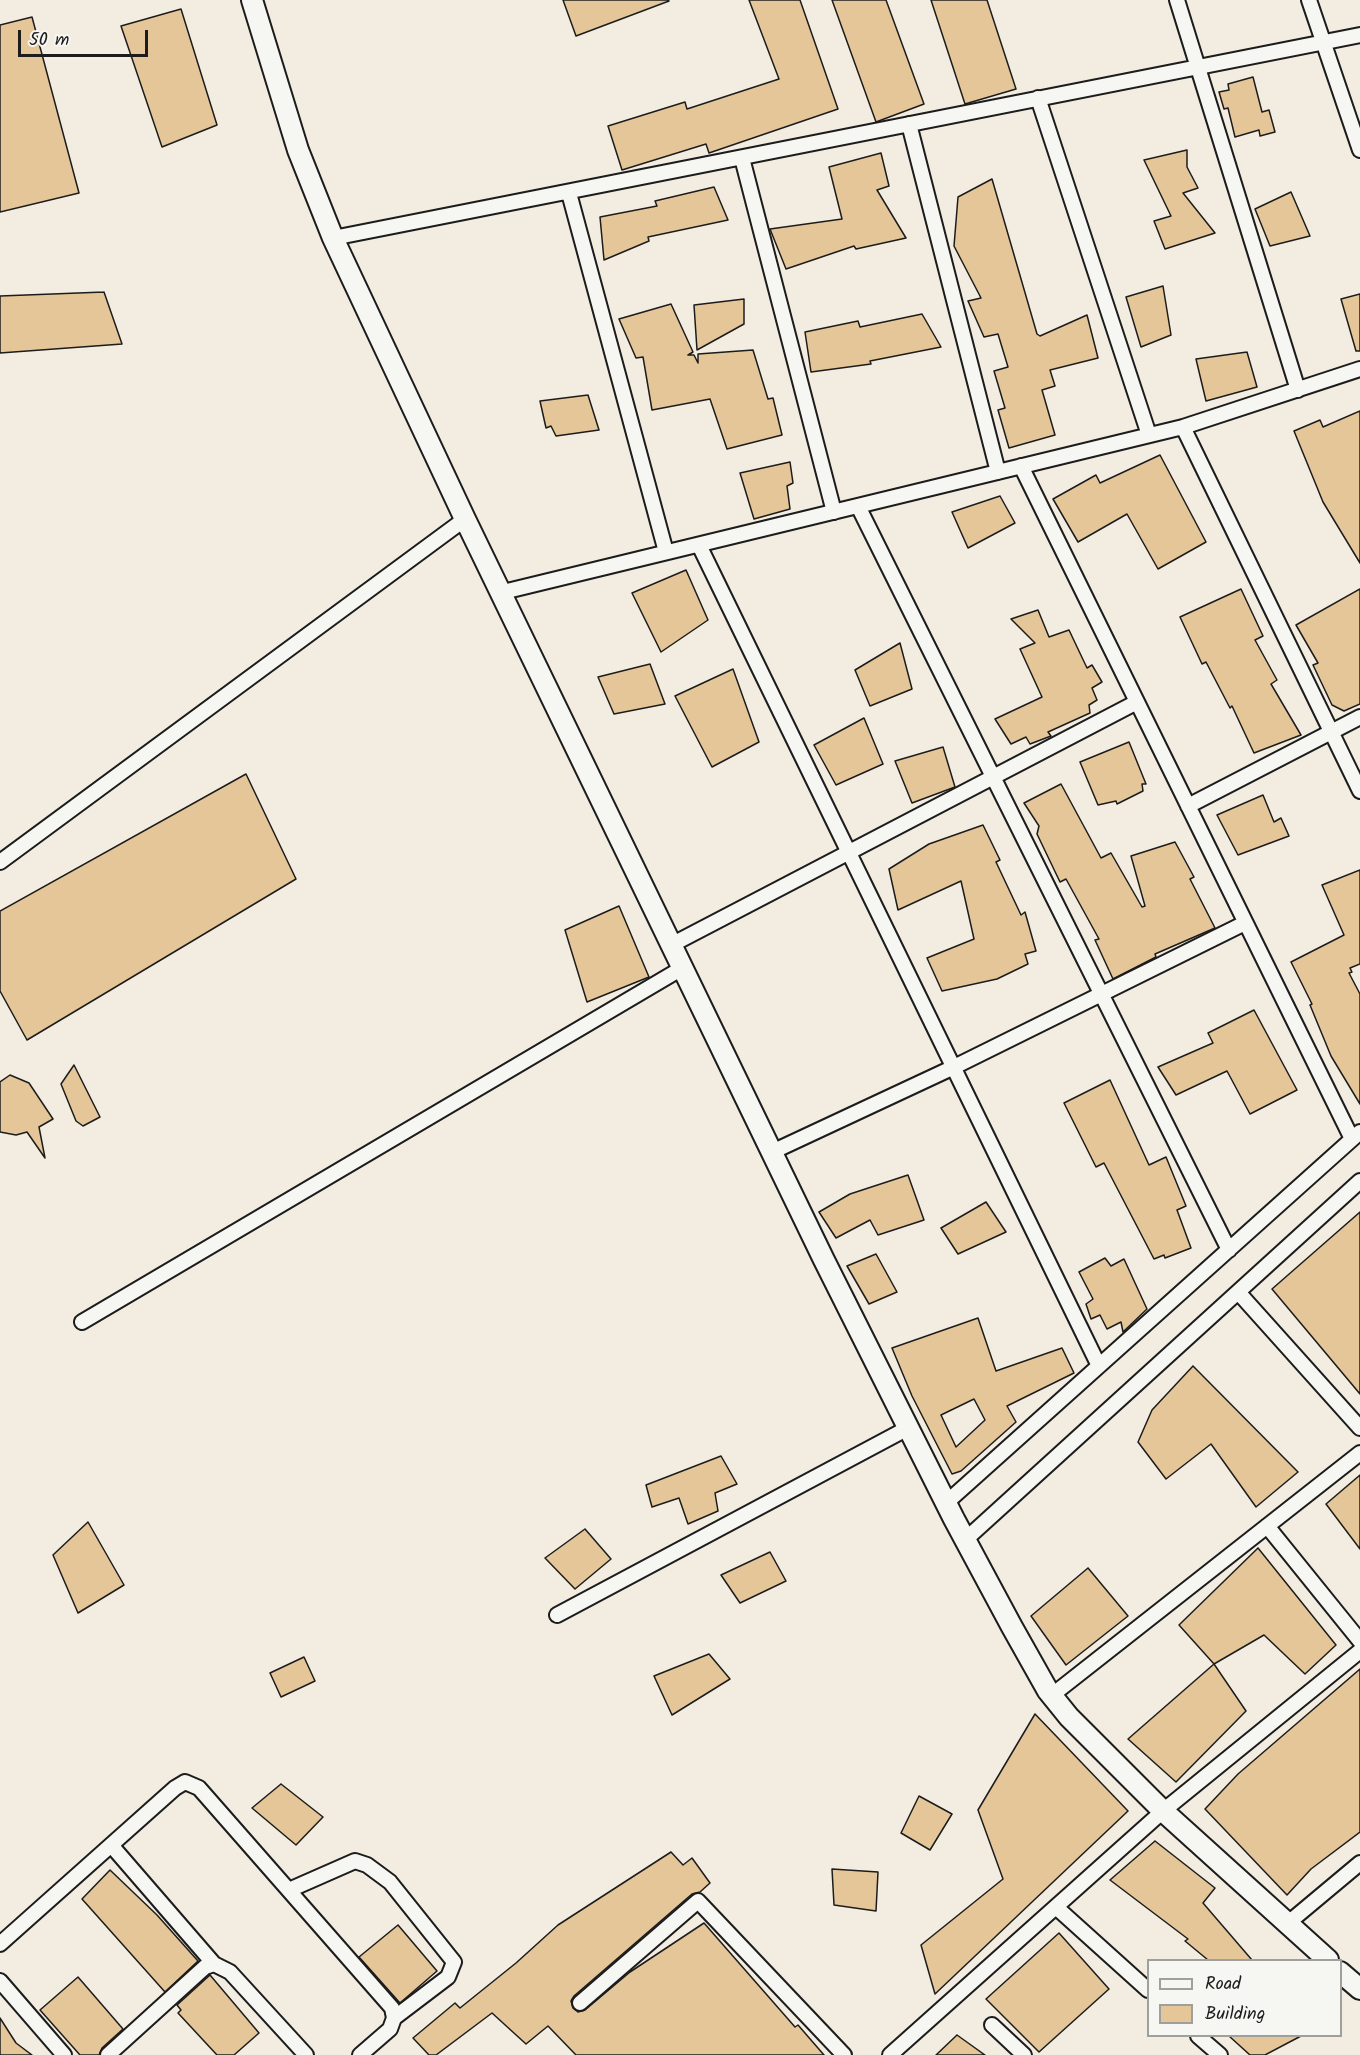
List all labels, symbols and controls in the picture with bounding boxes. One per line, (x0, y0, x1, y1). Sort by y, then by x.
scale bar (21, 18, 152, 56)
text: 50 m (29, 26, 69, 55)
legend (1147, 1959, 1342, 2037)
text: Road (1205, 1970, 1241, 1999)
text: Building (1205, 2000, 1265, 2029)

